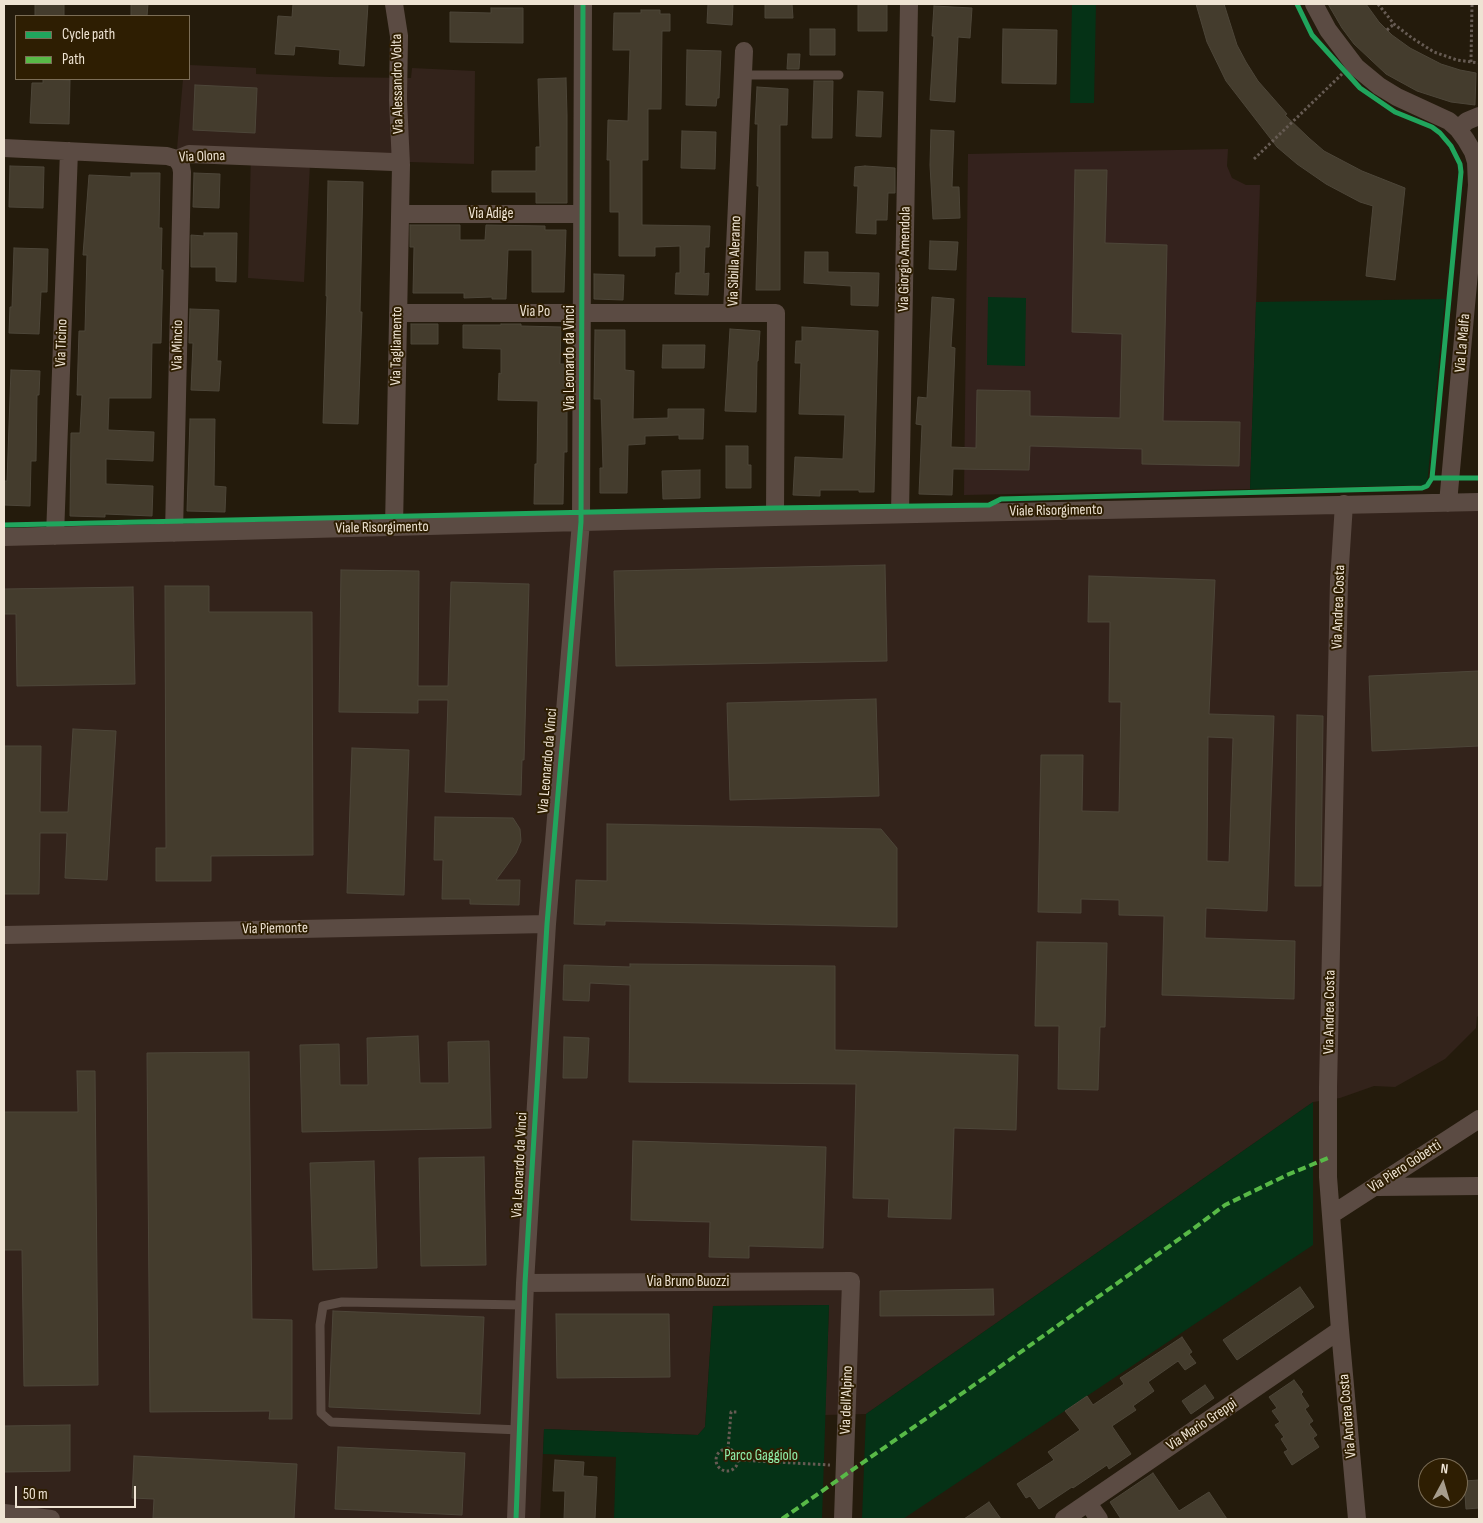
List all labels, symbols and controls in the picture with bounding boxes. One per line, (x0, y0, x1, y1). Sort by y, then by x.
legend (15, 15, 190, 80)
text: Cycle path (62, 25, 115, 44)
street label: Via Alessandro Volta (388, 34, 408, 134)
text: Path (62, 50, 85, 69)
street label: Via Olona (179, 147, 225, 167)
street label: Via Adige (469, 205, 513, 223)
street label: Via Giorgio Amendola (895, 206, 915, 312)
street label: Via Sibilla Aleramo (724, 215, 746, 307)
street label: Via Po (520, 303, 550, 321)
street label: Via Leonardo da Vinci (561, 305, 579, 411)
street label: Via Tagliamento (387, 306, 407, 386)
street label: Via La Malfa (1451, 313, 1475, 373)
street label: Via Ticino (52, 319, 72, 367)
street label: Via Mincio (169, 319, 187, 371)
street label: Viale Risorgimento (1009, 501, 1103, 521)
street label: Viale Risorgimento (335, 518, 429, 538)
street label: Via Andrea Costa (1329, 565, 1349, 649)
street label: Via Leonardo da Vinci (534, 708, 562, 814)
street label: Via Piemonte (242, 919, 308, 939)
street label: Via Andrea Costa (1320, 970, 1340, 1054)
street label: Via Leonardo da Vinci (508, 1112, 532, 1218)
street label: Via Piero Gobetti (1365, 1137, 1445, 1197)
street label: Via Bruno Buozzi (647, 1273, 729, 1291)
street label: Via dell'Alpino (837, 1365, 857, 1435)
street label: Via Andrea Costa (1335, 1373, 1361, 1459)
street label: Via Mario Greppi (1163, 1395, 1241, 1455)
park label: Parco Gaggiolo (724, 1447, 798, 1465)
north arrow (1418, 1458, 1468, 1508)
text: N (1440, 1460, 1449, 1477)
scale bar (18, 1476, 139, 1508)
text: 50 m (23, 1485, 48, 1504)

